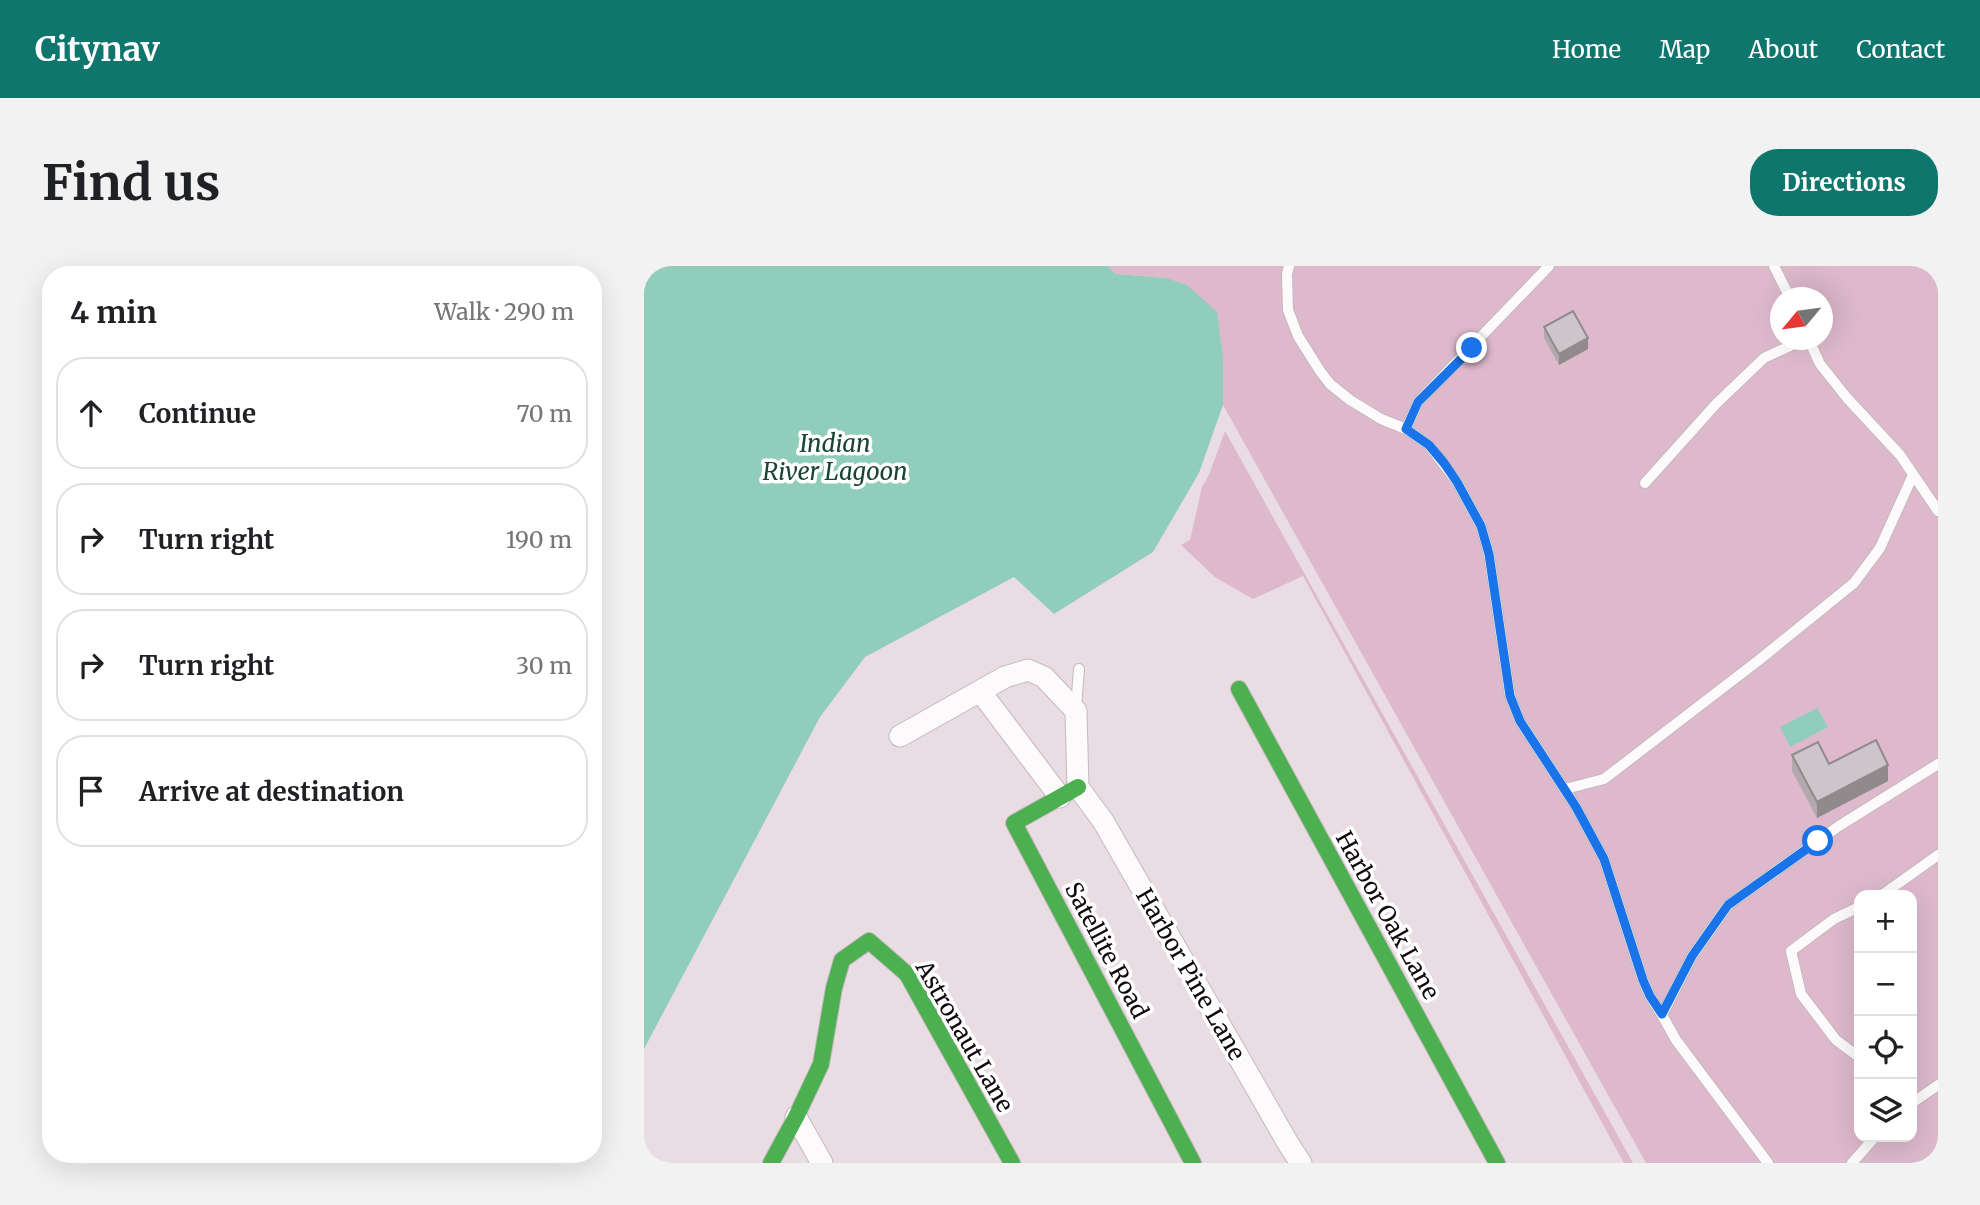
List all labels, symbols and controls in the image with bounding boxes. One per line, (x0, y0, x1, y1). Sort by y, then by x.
text: Citynav (35, 29, 160, 70)
text: Home (1552, 34, 1621, 65)
text: Map (1659, 34, 1710, 65)
text: About (1748, 34, 1818, 65)
text: Contact (1856, 34, 1945, 65)
button: Directions (1750, 149, 1938, 216)
text: Find us (42, 152, 220, 213)
north arrow (1770, 287, 1833, 350)
text: 4 min (70, 293, 157, 331)
text: Walk · 290 m (434, 297, 574, 326)
route end (1456, 332, 1487, 363)
icon: ahead (72, 394, 110, 432)
text: Continue (139, 397, 256, 430)
text: 70 m (516, 399, 572, 428)
water label: Indian River Lagoon (763, 428, 907, 487)
icon: right (72, 520, 110, 558)
text: Turn right (139, 523, 274, 556)
text: 190 m (506, 525, 572, 554)
icon: right (72, 646, 110, 684)
text: Turn right (139, 649, 274, 682)
text: 30 m (516, 651, 572, 680)
icon: arrive (72, 772, 110, 810)
text: Arrive at destination (139, 775, 404, 808)
route start (1802, 825, 1833, 856)
street label: Harbor Oak Lane (1330, 826, 1446, 1004)
street label: Satellite Road (1059, 877, 1155, 1023)
street label: Harbor Pine Lane (1130, 883, 1252, 1065)
map controls (1854, 890, 1917, 1142)
button: + (1854, 890, 1917, 953)
button: − (1854, 953, 1917, 1016)
street label: Astronaut Lane (909, 954, 1020, 1117)
button: locate (1854, 1016, 1917, 1079)
button: layers (1854, 1079, 1917, 1142)

